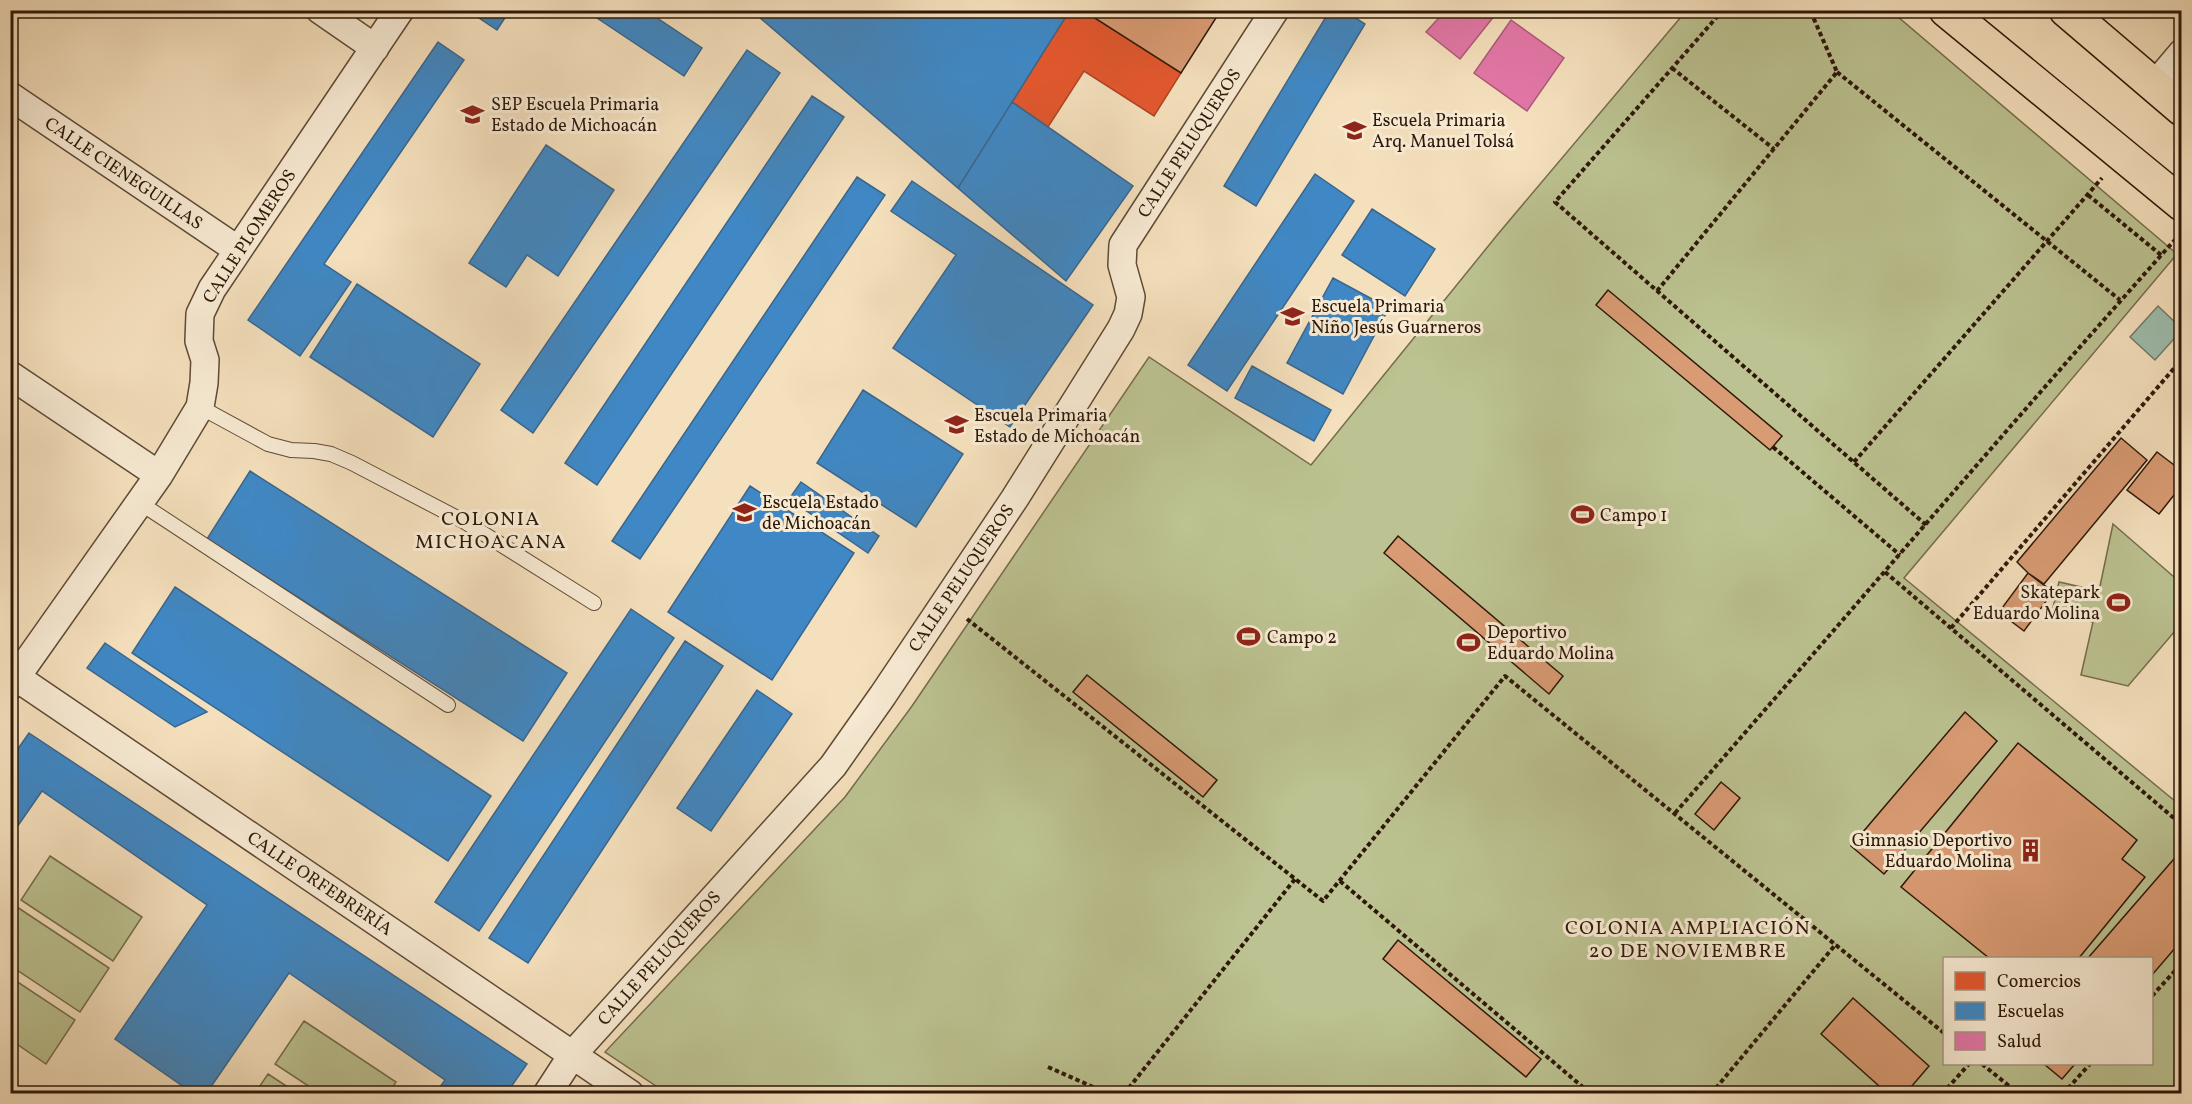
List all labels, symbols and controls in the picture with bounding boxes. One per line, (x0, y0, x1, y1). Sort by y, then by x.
street label: CALLE PELUQUEROS (1132, 64, 1248, 223)
place label: SEP Escuela Primaria Estado de Michoacán (491, 93, 659, 139)
school or university icon: SEP Escuela Primaria Estado de Michoacán (460, 101, 486, 127)
place label: Escuela Primaria Arq. Manuel Tolsá (1372, 109, 1514, 155)
street label: CALLE CIENEGUILLAS (39, 112, 207, 237)
school or university icon: Escuela Primaria Arq. Manuel Tolsá (1341, 117, 1367, 143)
street label: CALLE PLOMEROS (197, 165, 303, 309)
place label: Escuela Primaria Niño Jesús Guarneros (1311, 295, 1481, 341)
school or university icon: Escuela Primaria Niño Jesús Guarneros (1280, 303, 1306, 329)
place label: Escuela Primaria Estado de Michoacán (974, 404, 1140, 450)
school or university icon: Escuela Primaria Estado de Michoacán (943, 412, 969, 438)
place label: Escuela Estado de Michoacán (762, 491, 879, 537)
school or university icon: Escuela Estado de Michoacán (731, 499, 757, 525)
street label: CALLE PELUQUEROS (903, 500, 1021, 658)
sports icon: Campo 1 (1569, 502, 1595, 528)
place label: Campo 1 (1600, 504, 1667, 529)
district label: COLONIA MICHOACANA (415, 506, 567, 557)
place label: Skatepark Eduardo Molina (1973, 581, 2100, 627)
sports icon: Skatepark Eduardo Molina (2105, 589, 2131, 615)
place label: Deportivo Eduardo Molina (1487, 621, 1614, 667)
sports icon: Campo 2 (1236, 624, 1262, 650)
place label: Campo 2 (1267, 626, 1337, 651)
sports icon: Deportivo Eduardo Molina (1456, 629, 1482, 655)
street label: CALLE ORFEBRERÍA (241, 826, 397, 943)
place label: Gimnasio Deportivo Eduardo Molina (1852, 829, 2012, 875)
building icon: Gimnasio Deportivo Eduardo Molina (2017, 837, 2043, 863)
street label: CALLE PELUQUEROS (593, 886, 728, 1032)
district label: COLONIA AMPLIACIÓN 20 DE NOVIEMBRE (1565, 915, 1811, 966)
legend (1943, 957, 2153, 1065)
text: Comercios (1997, 970, 2081, 995)
text: Escuelas (1997, 1000, 2064, 1025)
text: Salud (1997, 1030, 2042, 1055)

